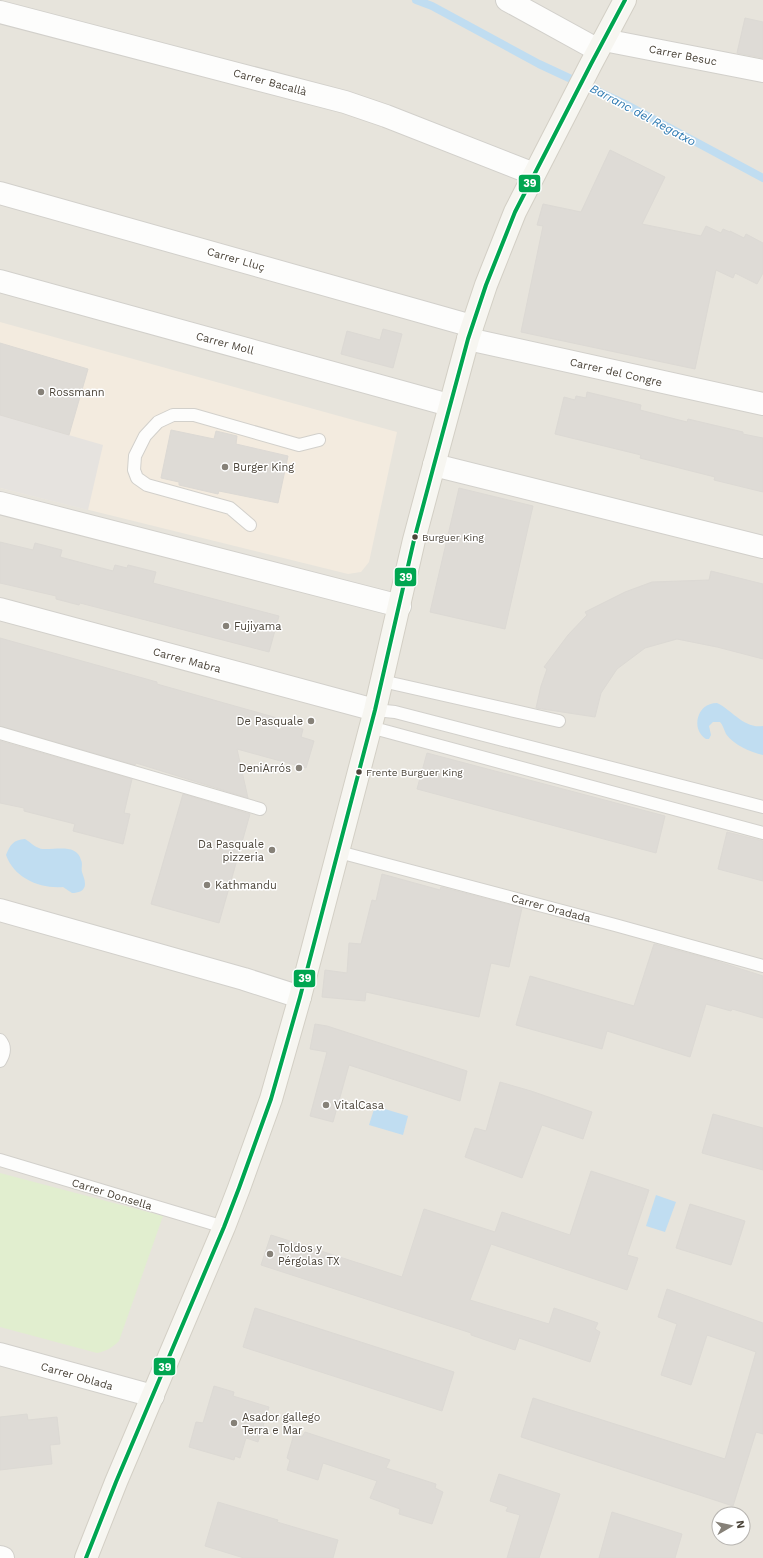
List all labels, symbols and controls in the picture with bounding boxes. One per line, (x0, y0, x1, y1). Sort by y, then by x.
street label: Carrer Besuc (648, 43, 718, 68)
street label: Carrer Bacallà (232, 66, 308, 99)
water label: Barranc del Regatxo (588, 81, 698, 149)
line badge: 39 (518, 174, 541, 193)
text: 39 (523, 177, 537, 190)
street label: Carrer Lluç (205, 245, 266, 274)
street label: Carrer Moll (194, 329, 256, 358)
street label: Carrer del Congre (568, 356, 663, 389)
place label: Rossmann (49, 386, 105, 399)
marker: Rossmann (36, 387, 46, 397)
place label: Burger King (233, 461, 294, 474)
marker: Burger King (220, 462, 230, 472)
marker: Burguer King (410, 532, 420, 542)
place label: Burguer King (422, 532, 484, 543)
line badge: 39 (394, 567, 417, 587)
text: 39 (399, 571, 413, 584)
place label: Fujiyama (234, 620, 281, 633)
marker: Fujiyama (221, 621, 231, 631)
street label: Carrer Mabra (151, 645, 222, 676)
place label: De Pasquale (237, 715, 303, 728)
marker: De Pasquale (306, 716, 316, 726)
place label: DeniArrós (239, 762, 291, 775)
marker: DeniArrós (294, 763, 304, 773)
marker: Frente Burguer King (354, 767, 364, 777)
place label: Frente Burguer King (366, 767, 463, 778)
place label: Da Pasquale pizzeria (198, 838, 264, 864)
marker: Da Pasquale pizzeria (267, 845, 277, 855)
place label: Kathmandu (215, 879, 277, 892)
marker: Kathmandu (202, 880, 212, 890)
street label: Carrer Oradada (510, 892, 592, 925)
line badge: 39 (293, 969, 316, 988)
text: 39 (298, 972, 312, 985)
place label: VitalCasa (334, 1099, 384, 1112)
marker: VitalCasa (321, 1100, 331, 1110)
street label: Carrer Donsella (70, 1176, 154, 1213)
place label: Toldos y Pérgolas TX (278, 1242, 340, 1268)
marker: Toldos y Pérgolas TX (265, 1249, 275, 1259)
line badge: 39 (153, 1357, 176, 1376)
street label: Carrer Oblada (39, 1360, 115, 1393)
text: 39 (158, 1361, 172, 1374)
place label: Asador gallego Terra e Mar (242, 1411, 320, 1437)
marker: Asador gallego Terra e Mar (229, 1418, 239, 1428)
north arrow (711, 1506, 751, 1546)
text: N (733, 1519, 747, 1530)

